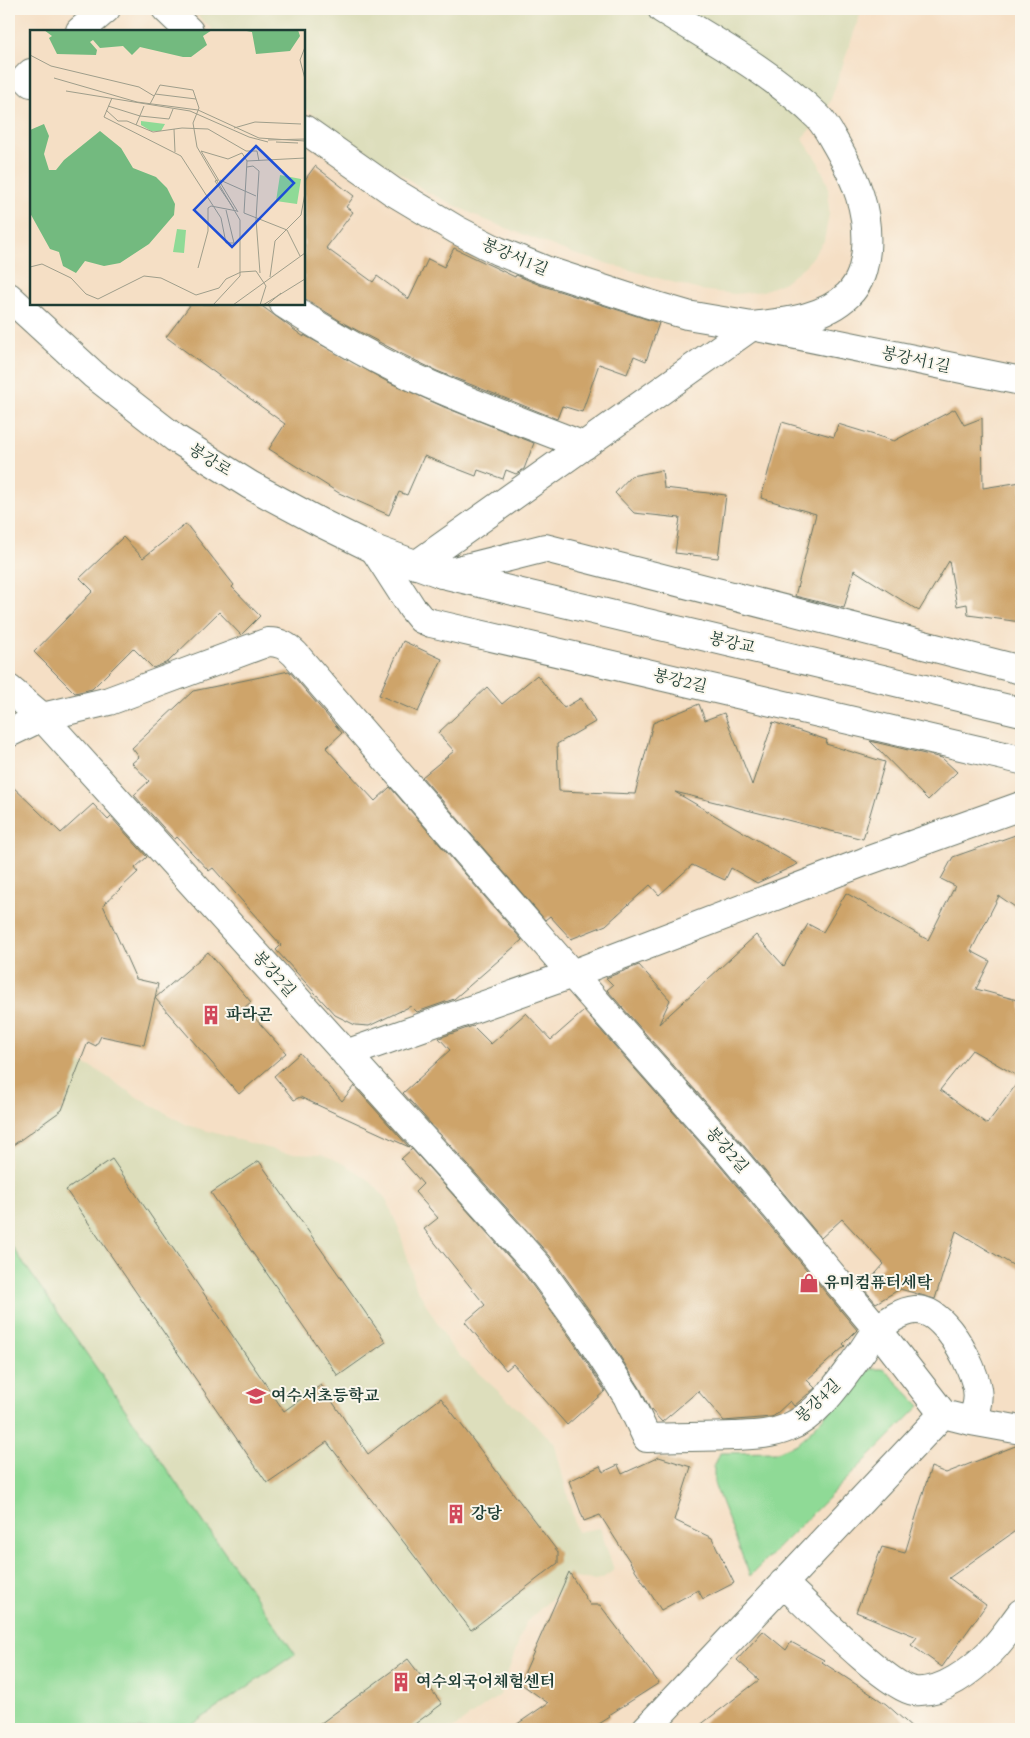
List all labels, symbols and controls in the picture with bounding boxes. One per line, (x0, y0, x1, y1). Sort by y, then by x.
inset map (30, 30, 305, 305)
street label: 봉강서1길 (478, 233, 552, 281)
street label: 봉강서1길 (879, 342, 953, 378)
street label: 봉강로 (185, 438, 236, 482)
street label: 봉강교 (707, 627, 757, 659)
street label: 봉강2길 (651, 664, 709, 698)
street label: 봉강2길 (248, 946, 300, 1002)
building icon: 파라곤 (200, 1004, 222, 1026)
place label: 파라곤 (226, 1004, 273, 1026)
street label: 봉강2길 (701, 1122, 753, 1178)
shop icon: 유미컴퓨터세탁 (798, 1272, 820, 1294)
place label: 유미컴퓨터세탁 (824, 1272, 933, 1294)
street label: 봉강4길 (791, 1374, 845, 1428)
school or university icon: 여수서초등학교 (245, 1385, 267, 1407)
place label: 여수서초등학교 (271, 1385, 380, 1407)
building icon: 강당 (445, 1503, 467, 1525)
place label: 강당 (471, 1503, 502, 1525)
building icon: 여수외국어체험센터 (390, 1671, 412, 1693)
place label: 여수외국어체험센터 (416, 1671, 555, 1693)

